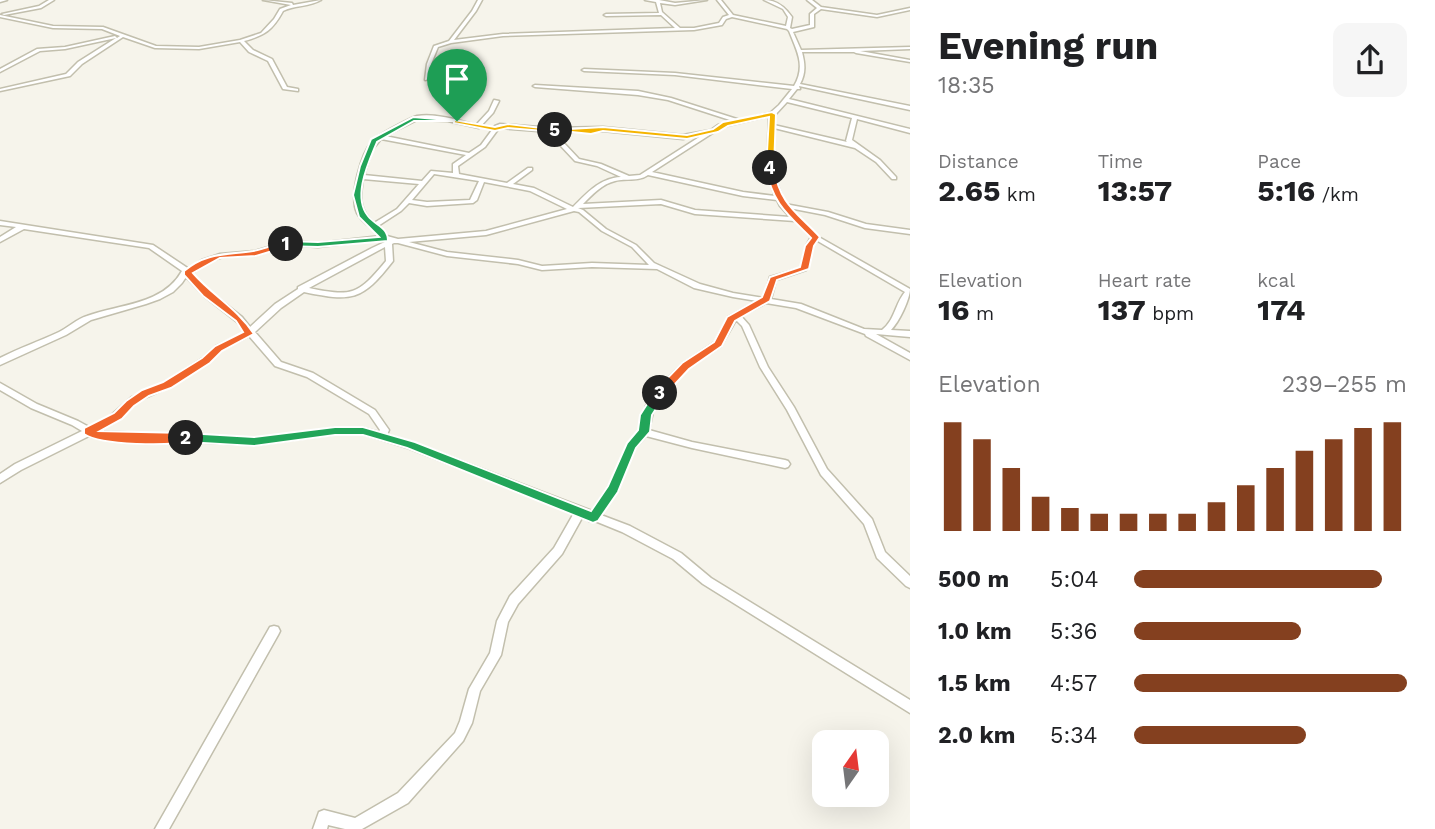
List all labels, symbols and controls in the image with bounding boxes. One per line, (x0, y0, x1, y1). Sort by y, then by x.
button: share (1333, 23, 1407, 97)
text: Evening run (938, 24, 1158, 68)
pin (427, 49, 487, 121)
icon: arrive (438, 60, 476, 98)
text: 18:35 (938, 72, 995, 99)
pin: 5 (538, 113, 572, 148)
text: 5 (549, 118, 560, 141)
pin: 4 (752, 150, 788, 186)
text: Distance (938, 150, 1019, 173)
text: Time (1098, 150, 1143, 173)
text: Pace (1257, 150, 1301, 173)
text: 4 (763, 156, 776, 179)
text: 2.65 (938, 173, 1000, 208)
text: 13:57 (1098, 173, 1172, 208)
text: 5:16 (1257, 173, 1315, 208)
text: km (1000, 183, 1036, 206)
text: /km (1315, 183, 1359, 206)
pin: 1 (268, 226, 304, 262)
text: 1 (281, 232, 290, 255)
text: Elevation (938, 269, 1023, 292)
text: Heart rate (1098, 269, 1192, 292)
text: kcal (1257, 269, 1295, 292)
text: 16 (938, 292, 969, 327)
text: 137 (1098, 292, 1146, 327)
text: 174 (1257, 292, 1305, 327)
text: m (969, 302, 994, 325)
text: bpm (1146, 302, 1194, 325)
text: Elevation (938, 371, 1041, 398)
text: 239–255 m (1282, 371, 1407, 398)
pin: 3 (642, 376, 678, 410)
text: 3 (654, 381, 665, 404)
pin: 2 (168, 420, 204, 456)
text: 2 (180, 426, 191, 449)
text: 500 m (938, 566, 1009, 593)
text: 5:04 (1050, 566, 1099, 593)
text: 1.0 km (938, 618, 1012, 645)
text: 5:36 (1050, 618, 1098, 645)
text: 1.5 km (938, 670, 1011, 697)
text: 4:57 (1050, 670, 1097, 697)
text: 2.0 km (938, 722, 1016, 749)
text: 5:34 (1050, 722, 1098, 749)
north arrow (812, 730, 889, 807)
map controls (812, 730, 889, 807)

